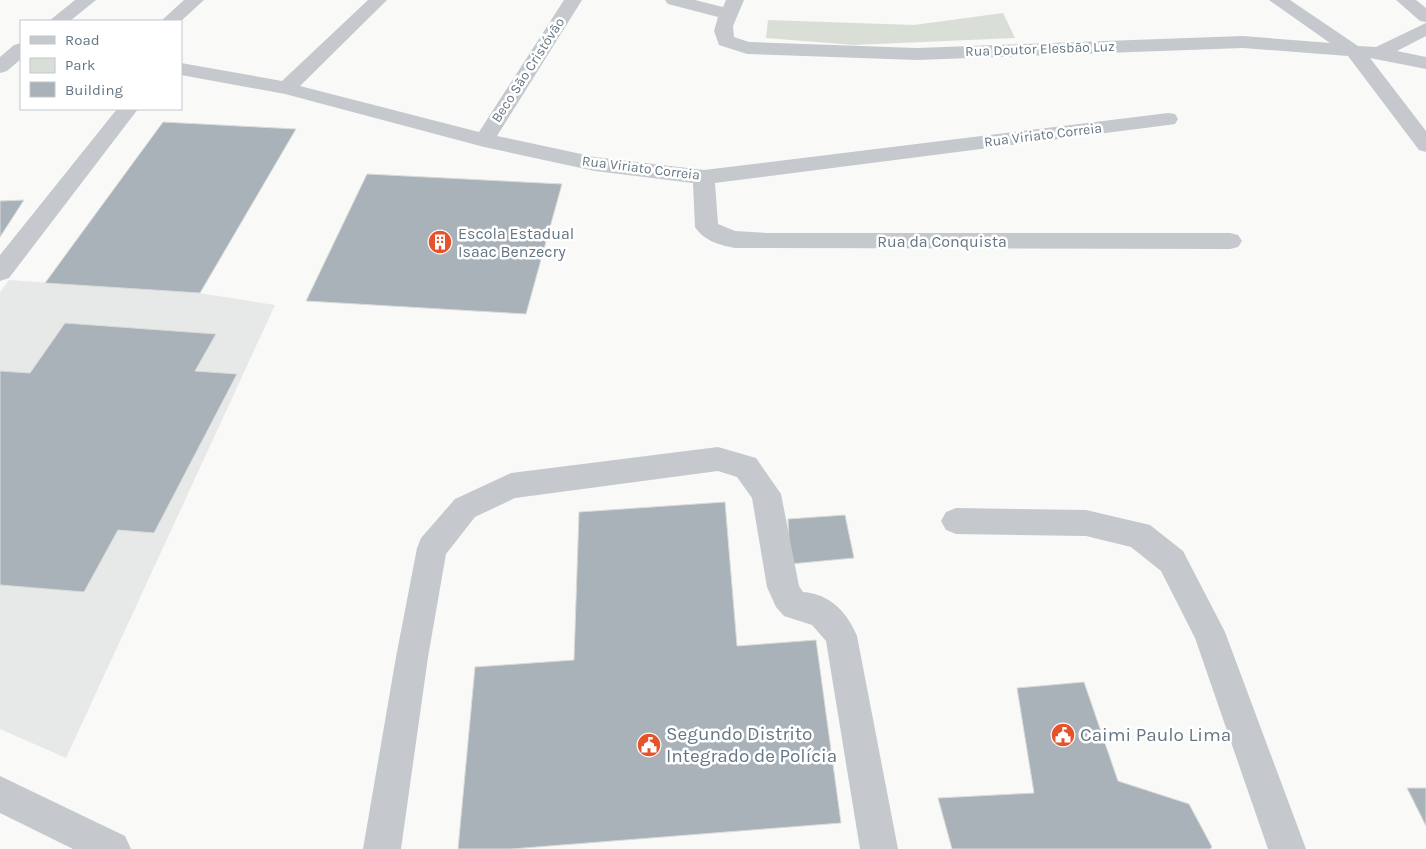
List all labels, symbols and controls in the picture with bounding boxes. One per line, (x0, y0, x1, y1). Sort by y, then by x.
street label: Beco São Cristóvão (488, 14, 568, 126)
legend (20, 20, 182, 110)
text: Road (65, 31, 100, 49)
street label: Rua Doutor Elesbão Luz (965, 38, 1115, 60)
text: Park (65, 56, 95, 74)
text: Building (65, 81, 123, 99)
street label: Rua Viriato Correia (983, 119, 1103, 151)
street label: Rua Viriato Correia (581, 152, 701, 184)
place label: Escola Estadual Isaac Benzecry (458, 224, 574, 261)
building icon: Escola Estadual Isaac Benzecry (427, 229, 453, 255)
street label: Rua da Conquista (877, 232, 1007, 251)
public building icon: Caimi Paulo Lima (1050, 722, 1076, 748)
place label: Segundo Distrito Integrado de Polícia (666, 723, 837, 767)
place label: Caimi Paulo Lima (1080, 724, 1231, 746)
public building icon: Segundo Distrito Integrado de Polícia (636, 732, 662, 758)

